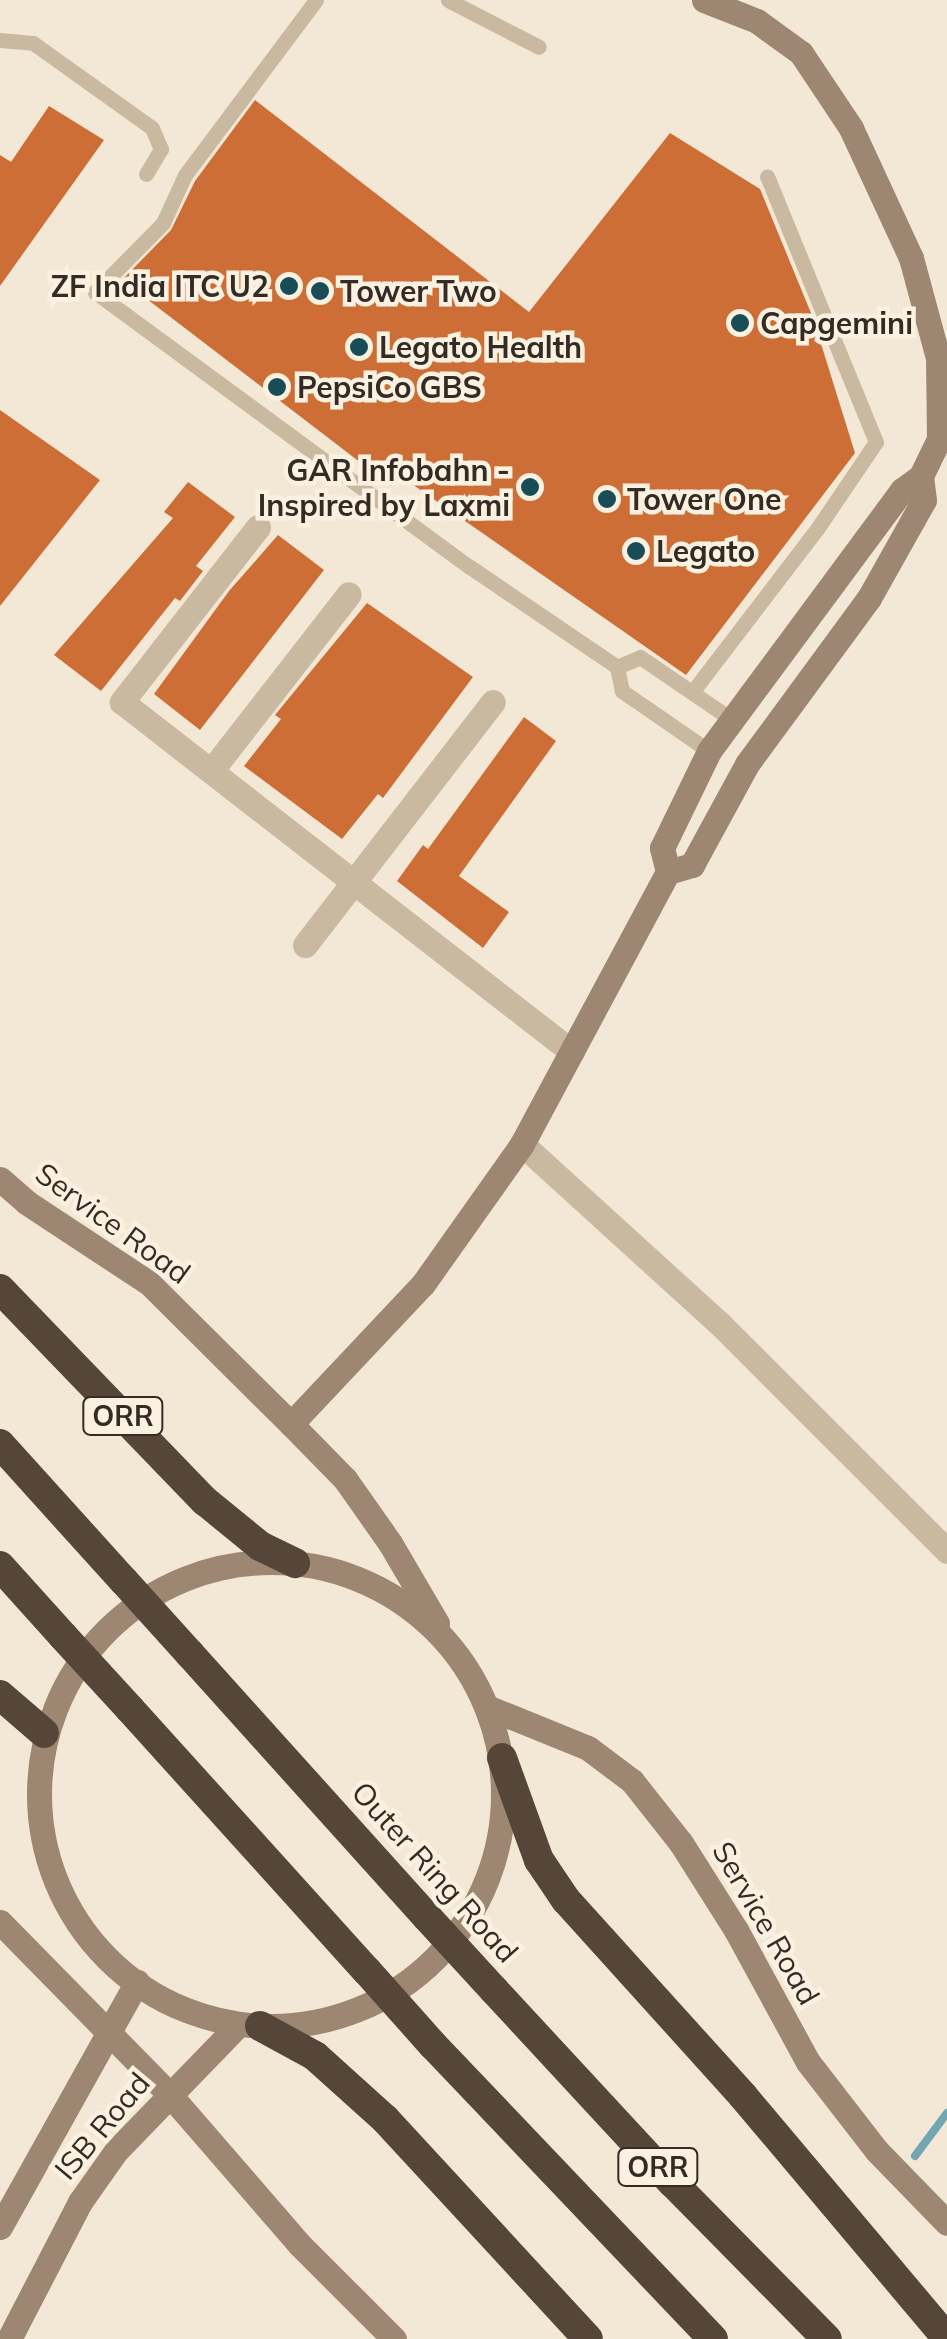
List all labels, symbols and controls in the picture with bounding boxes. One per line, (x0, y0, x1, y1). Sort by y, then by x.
place label: ZF India ITC U2 (51, 268, 269, 304)
place label: Tower Two (340, 273, 497, 309)
marker: ZF India ITC U2 (278, 275, 300, 297)
marker: Tower Two (309, 280, 331, 302)
place label: Capgemini (760, 305, 913, 341)
marker: Capgemini (729, 312, 751, 334)
place label: Legato Health (379, 329, 582, 365)
marker: Legato Health (348, 336, 370, 358)
place label: PepsiCo GBS (297, 369, 482, 405)
marker: PepsiCo GBS (266, 376, 288, 398)
place label: GAR Infobahn - Inspired by Laxmi (258, 452, 510, 522)
marker: GAR Infobahn - Inspired by Laxmi (519, 476, 541, 498)
place label: Tower One (627, 481, 781, 517)
marker: Tower One (596, 488, 618, 510)
place label: Legato (656, 533, 755, 569)
marker: Legato (625, 540, 647, 562)
street label: Service Road (29, 1155, 197, 1291)
road number: ORR (80, 1393, 166, 1439)
street label: Outer Ring Road (344, 1774, 526, 1970)
street label: Service Road (705, 1835, 827, 2011)
street label: ISB Road (47, 2065, 157, 2187)
road number: ORR (616, 2144, 700, 2190)

